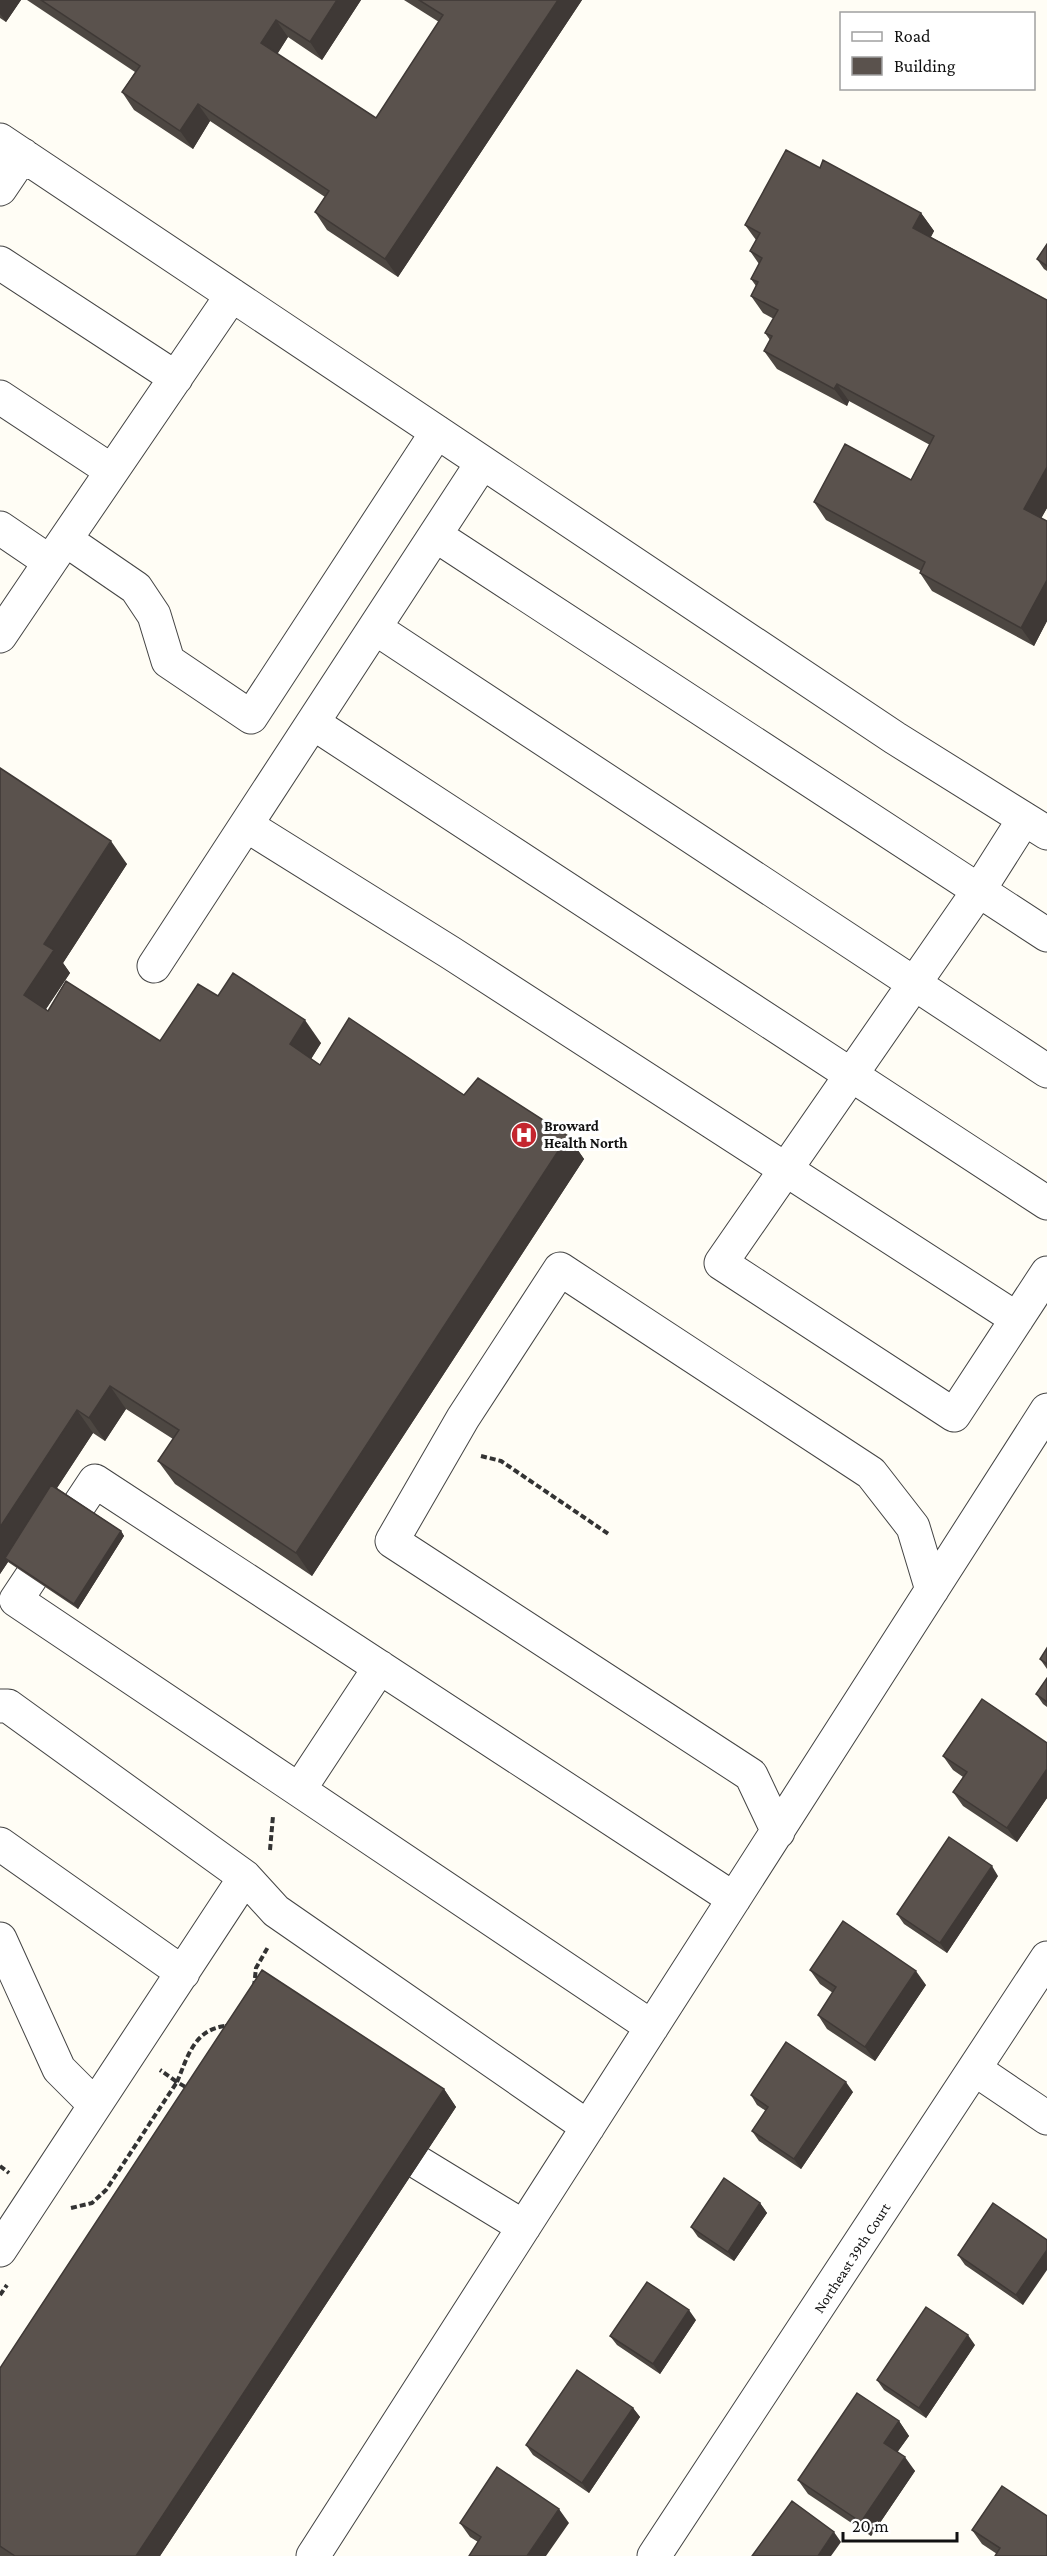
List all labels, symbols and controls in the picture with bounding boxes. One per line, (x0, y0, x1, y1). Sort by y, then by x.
legend (840, 12, 1035, 90)
text: Road (894, 26, 931, 46)
text: Building (894, 56, 956, 76)
place label: Broward Health North (544, 1118, 628, 1151)
hospital icon: Broward Health North (509, 1120, 539, 1150)
street label: Northeast 39th Court (811, 2199, 894, 2316)
scale bar (843, 2505, 957, 2543)
text: 20 m (852, 2516, 889, 2536)

